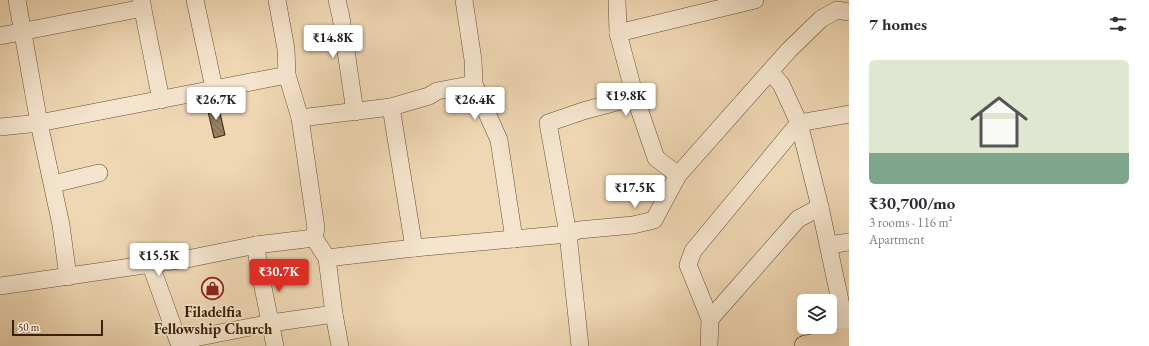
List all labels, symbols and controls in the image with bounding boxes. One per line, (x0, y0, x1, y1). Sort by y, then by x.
text: 7 homes (869, 13, 927, 35)
icon: filters (1107, 13, 1129, 35)
pin: ₹14.8K (300, 25, 366, 59)
text: ₹14.8K (313, 29, 353, 46)
pin: ₹19.8K (593, 83, 659, 117)
icon: home (963, 86, 1035, 158)
pin: ₹26.7K (183, 87, 249, 121)
pin: ₹26.4K (442, 87, 508, 121)
text: ₹19.8K (606, 87, 646, 104)
text: ₹26.7K (196, 91, 236, 108)
text: ₹26.4K (455, 91, 495, 108)
pin: ₹17.5K (602, 175, 668, 209)
text: ₹17.5K (615, 179, 655, 196)
text: ₹30,700/mo (869, 192, 955, 214)
text: 3 rooms · 116 m² (869, 214, 953, 231)
text: Apartment (869, 231, 924, 248)
pin: ₹15.5K (126, 243, 192, 277)
text: ₹15.5K (139, 247, 179, 264)
pin: ₹30.7K (246, 259, 312, 293)
text: ₹30.7K (259, 263, 299, 280)
shop icon: Filadelfia Fellowship Church (200, 275, 226, 301)
map controls (797, 294, 837, 334)
button: layers (797, 294, 837, 334)
place label: Filadelfia Fellowship Church (154, 302, 273, 338)
scale bar (12, 318, 103, 337)
text: 50 m (18, 320, 39, 334)

